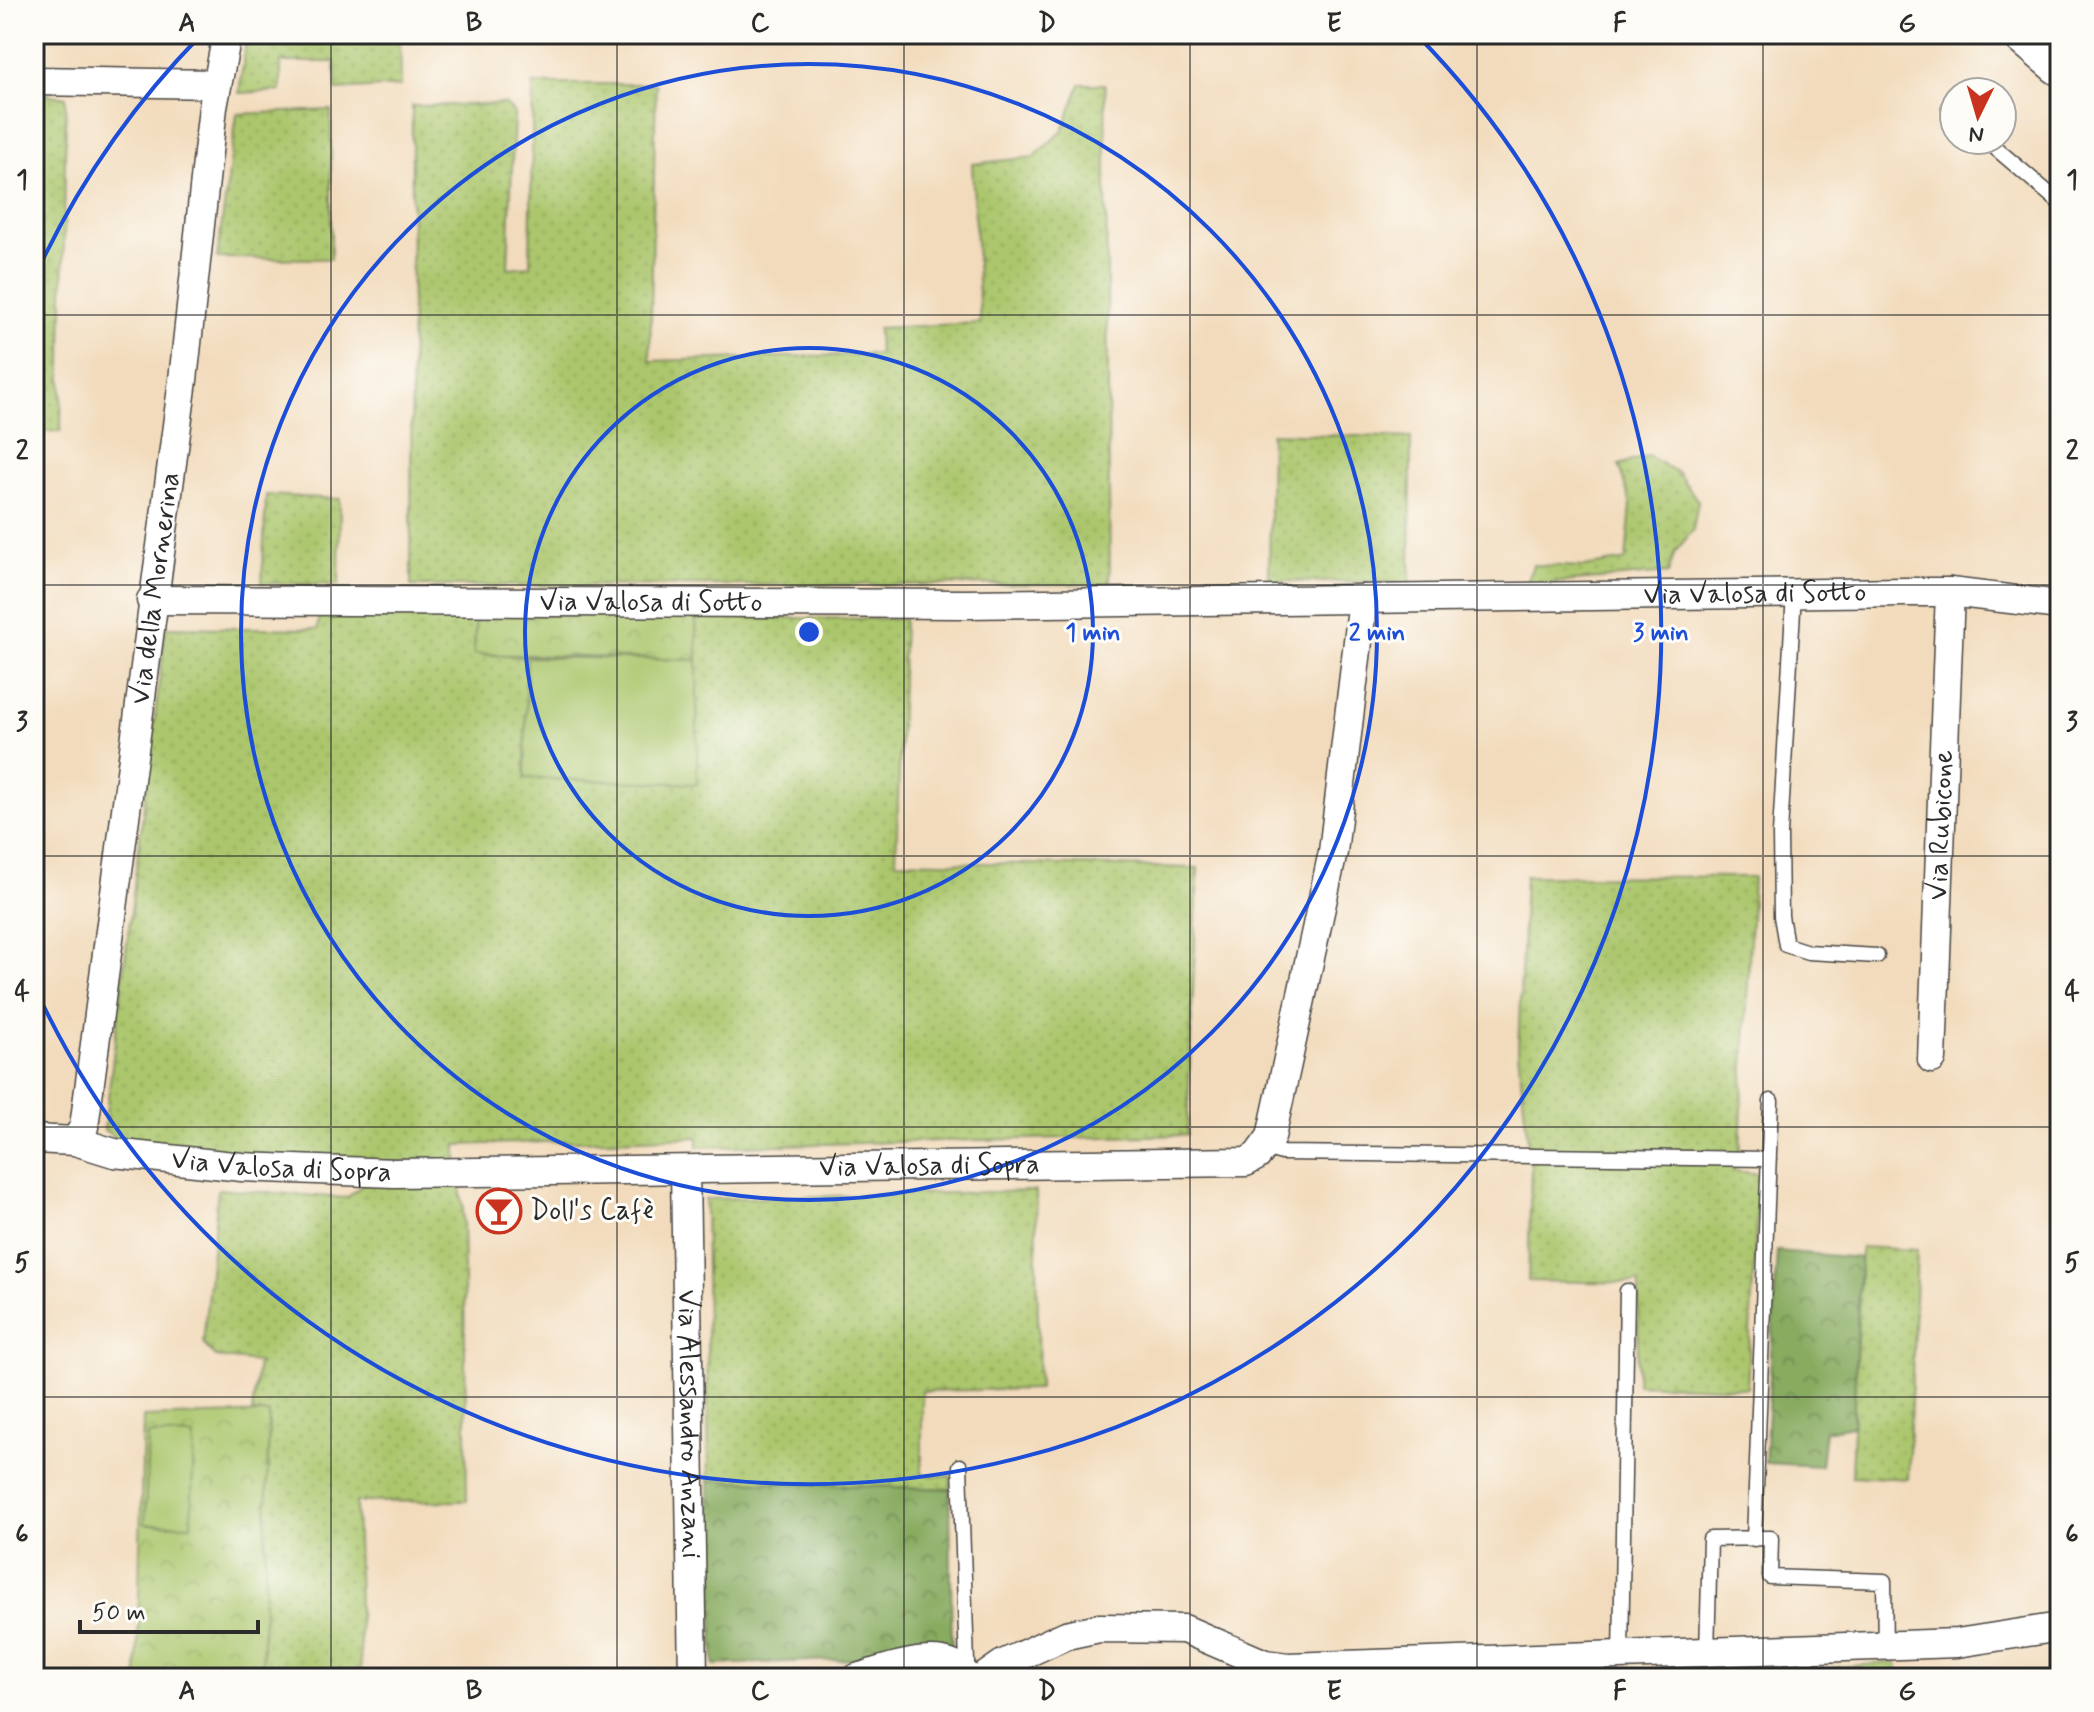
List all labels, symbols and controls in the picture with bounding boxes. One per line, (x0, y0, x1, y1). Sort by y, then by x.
text: A (178, 7, 196, 41)
text: B (466, 7, 482, 41)
text: C (751, 7, 770, 41)
text: D (1038, 7, 1056, 41)
text: E (1326, 7, 1342, 41)
text: F (1613, 7, 1627, 41)
text: G (1898, 7, 1916, 41)
north arrow (1938, 76, 2018, 156)
text: N (1968, 119, 1985, 149)
text: 1 (16, 164, 28, 198)
text: 1 (2066, 164, 2078, 198)
text: 2 (16, 435, 29, 469)
text: 2 (2066, 435, 2079, 469)
street label: Via della Mornerina (122, 470, 189, 707)
street label: Via Valosa di Sotto (1643, 574, 1867, 614)
street label: Via Valosa di Sotto (539, 583, 763, 622)
centre of rings (795, 618, 823, 646)
text: 1 min (1065, 618, 1121, 649)
text: 2 min (1349, 618, 1405, 649)
text: 3 min (1633, 618, 1689, 649)
text: 3 (16, 706, 28, 740)
text: 3 (2066, 706, 2078, 740)
street label: Via Rubicone (1920, 749, 1962, 901)
text: 4 (14, 976, 30, 1010)
text: 4 (2064, 976, 2080, 1010)
street label: Via Valosa di Sopra (169, 1141, 392, 1191)
street label: Via Valosa di Sopra (819, 1146, 1040, 1186)
bar icon: Doll's Cafè (475, 1187, 523, 1235)
place label: Doll's Cafè (530, 1193, 654, 1230)
text: 5 (14, 1247, 30, 1281)
text: 5 (2064, 1247, 2080, 1281)
street label: Via Alessandro Anzani (668, 1289, 710, 1559)
text: 6 (15, 1518, 29, 1552)
text: 6 (2065, 1518, 2079, 1552)
scale bar (80, 1584, 258, 1634)
text: 50 m (92, 1598, 146, 1629)
text: A (178, 1675, 196, 1709)
text: B (466, 1675, 482, 1709)
text: C (751, 1675, 770, 1709)
text: D (1038, 1675, 1056, 1709)
text: E (1326, 1675, 1342, 1709)
text: F (1613, 1675, 1627, 1709)
text: G (1898, 1675, 1916, 1709)

